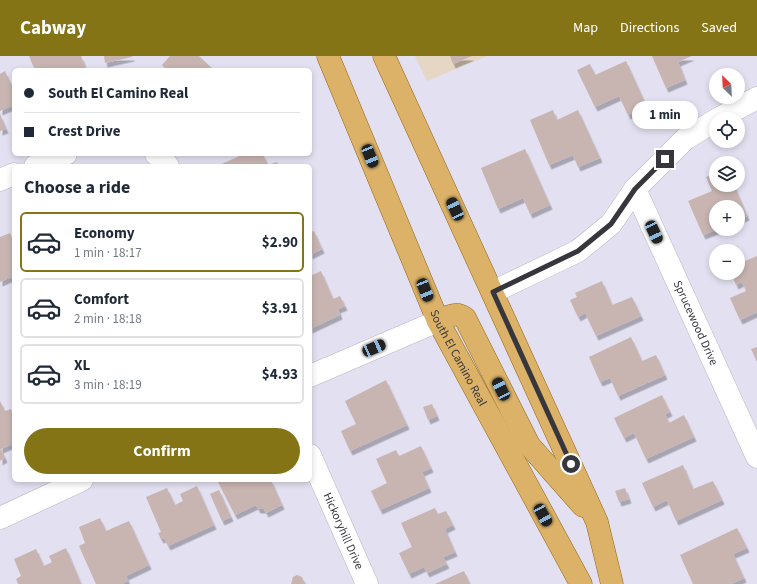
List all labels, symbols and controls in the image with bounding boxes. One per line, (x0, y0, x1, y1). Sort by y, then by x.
text: Cabway (20, 15, 86, 42)
text: Map (573, 18, 598, 38)
text: Directions (620, 18, 679, 38)
text: Saved (701, 18, 737, 38)
north arrow (709, 68, 745, 104)
map controls (709, 68, 745, 280)
text: South El Camino Real (48, 83, 188, 104)
callout: 1 min (632, 101, 698, 129)
text: 1 min (649, 106, 681, 124)
button: locate (709, 112, 745, 148)
text: Crest Drive (48, 121, 121, 142)
car (360, 143, 380, 169)
route end (656, 150, 674, 168)
button: layers (709, 156, 745, 192)
text: Choose a ride (24, 175, 130, 200)
car (444, 196, 466, 222)
button: + (709, 200, 745, 236)
car (643, 219, 665, 245)
text: Economy (74, 223, 135, 244)
icon: car (26, 224, 62, 260)
text: $2.90 (262, 232, 298, 253)
text: 1 min · 18:17 (74, 244, 142, 262)
button: − (709, 244, 745, 280)
car (415, 277, 435, 303)
street label: Sprucewood Drive (669, 278, 722, 368)
text: Comfort (74, 289, 129, 310)
icon: car (26, 290, 62, 326)
text: $3.91 (262, 298, 298, 319)
street label: South El Camino Real (425, 307, 491, 409)
text: 2 min · 18:18 (74, 310, 142, 328)
car (361, 338, 387, 358)
text: XL (74, 355, 90, 376)
icon: car (26, 356, 62, 392)
text: $4.93 (262, 364, 298, 385)
text: 3 min · 18:19 (74, 376, 142, 394)
car (490, 376, 512, 402)
button: Confirm (24, 428, 300, 474)
route start (562, 455, 580, 473)
street label: Hickoryhill Drive (319, 490, 368, 572)
car (532, 502, 554, 528)

